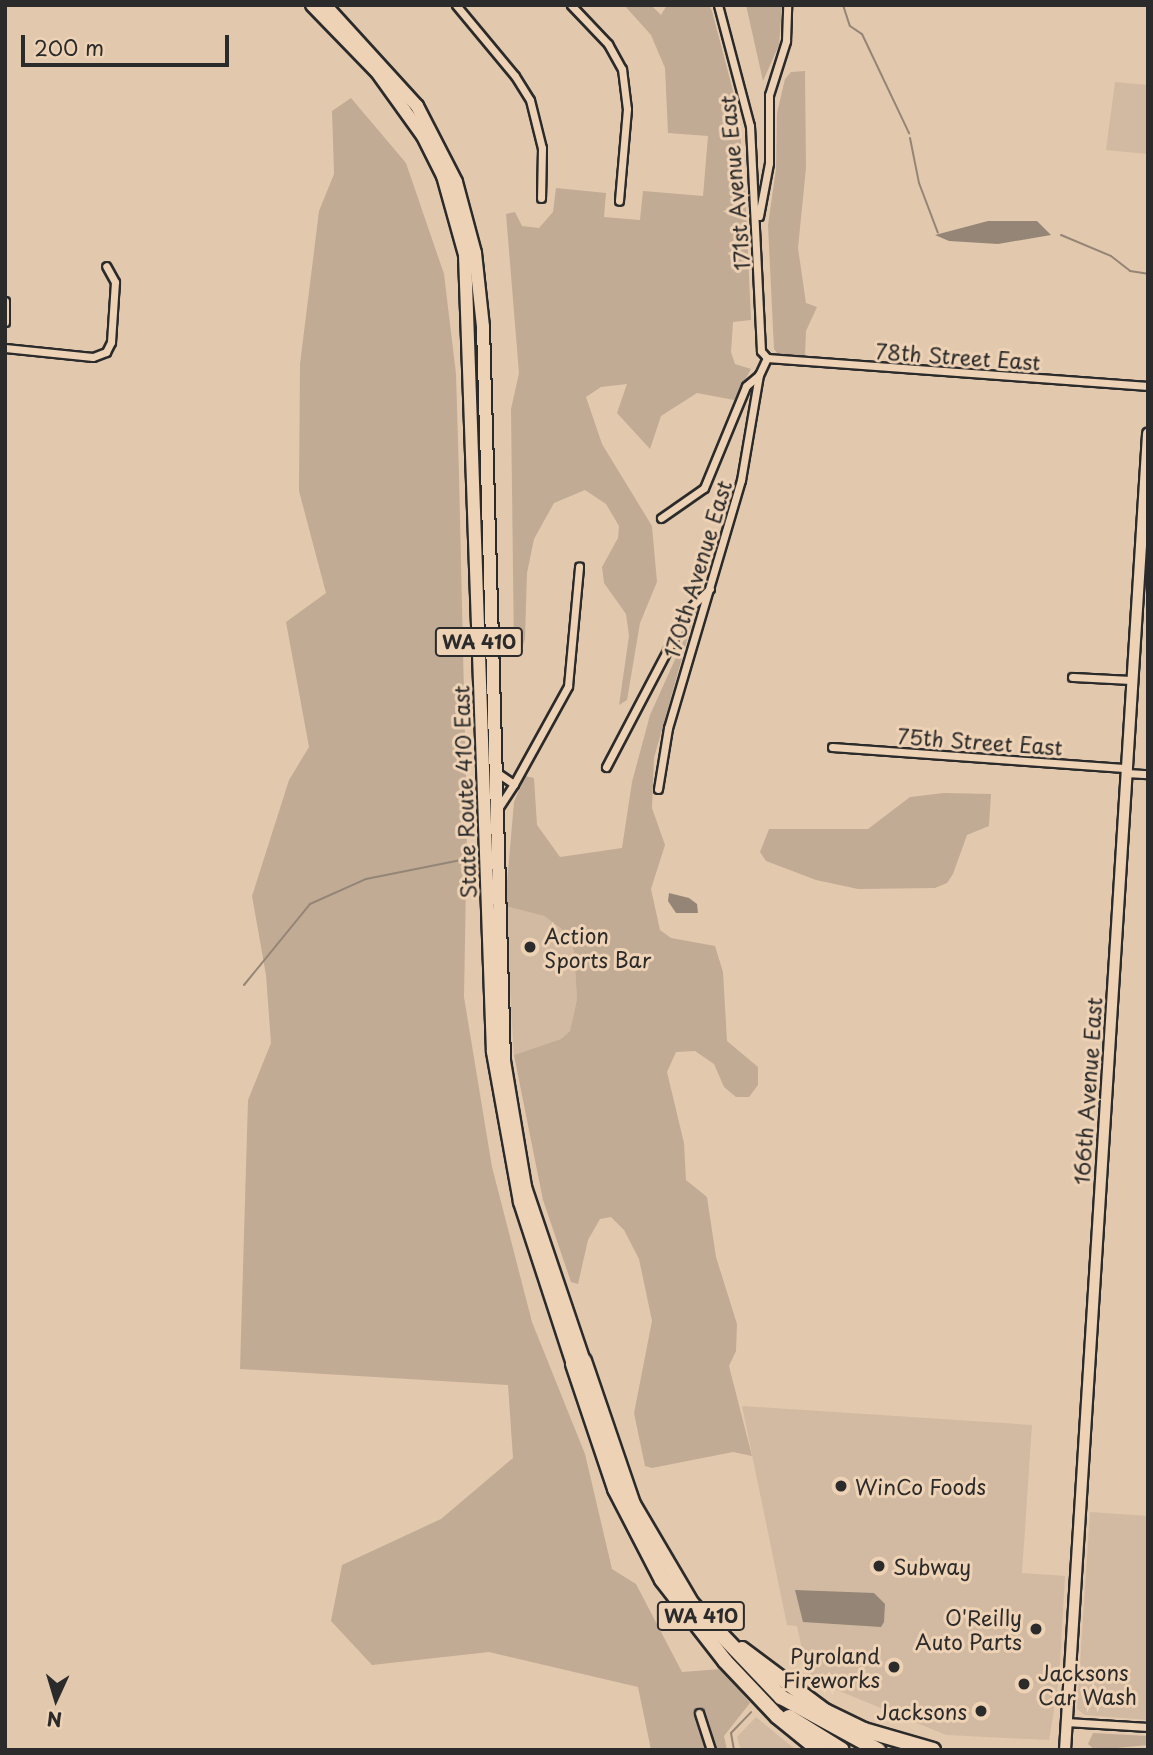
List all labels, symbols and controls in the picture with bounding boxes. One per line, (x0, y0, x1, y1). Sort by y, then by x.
scale bar (24, 21, 233, 65)
text: 200 m (34, 31, 104, 63)
street label: 171st Avenue East (714, 94, 754, 272)
street label: 78th Street East (874, 338, 1042, 374)
street label: 170th Avenue East (658, 477, 736, 661)
road number: WA 410 (434, 626, 524, 657)
street label: State Route 410 East (448, 685, 480, 899)
street label: 75th Street East (896, 723, 1064, 759)
place label: Action Sports Bar (544, 922, 652, 972)
marker: Action Sports Bar (522, 939, 538, 955)
street label: 166th Avenue East (1068, 996, 1106, 1186)
place label: WinCo Foods (855, 1473, 987, 1499)
marker: WinCo Foods (833, 1478, 849, 1494)
place label: Subway (893, 1553, 971, 1579)
marker: Subway (871, 1558, 887, 1574)
road number: WA 410 (656, 1600, 746, 1632)
place label: O'Reilly Auto Parts (912, 1604, 1022, 1654)
marker: O'Reilly Auto Parts (1028, 1621, 1044, 1637)
place label: Pyroland Fireworks (783, 1642, 880, 1692)
marker: Pyroland Fireworks (886, 1659, 902, 1675)
place label: Jacksons Car Wash (1038, 1659, 1138, 1709)
north arrow (21, 1664, 91, 1734)
marker: Jacksons Car Wash (1016, 1676, 1032, 1692)
place label: Jacksons (876, 1698, 967, 1724)
marker: Jacksons (973, 1703, 989, 1719)
text: N (46, 1705, 63, 1734)

